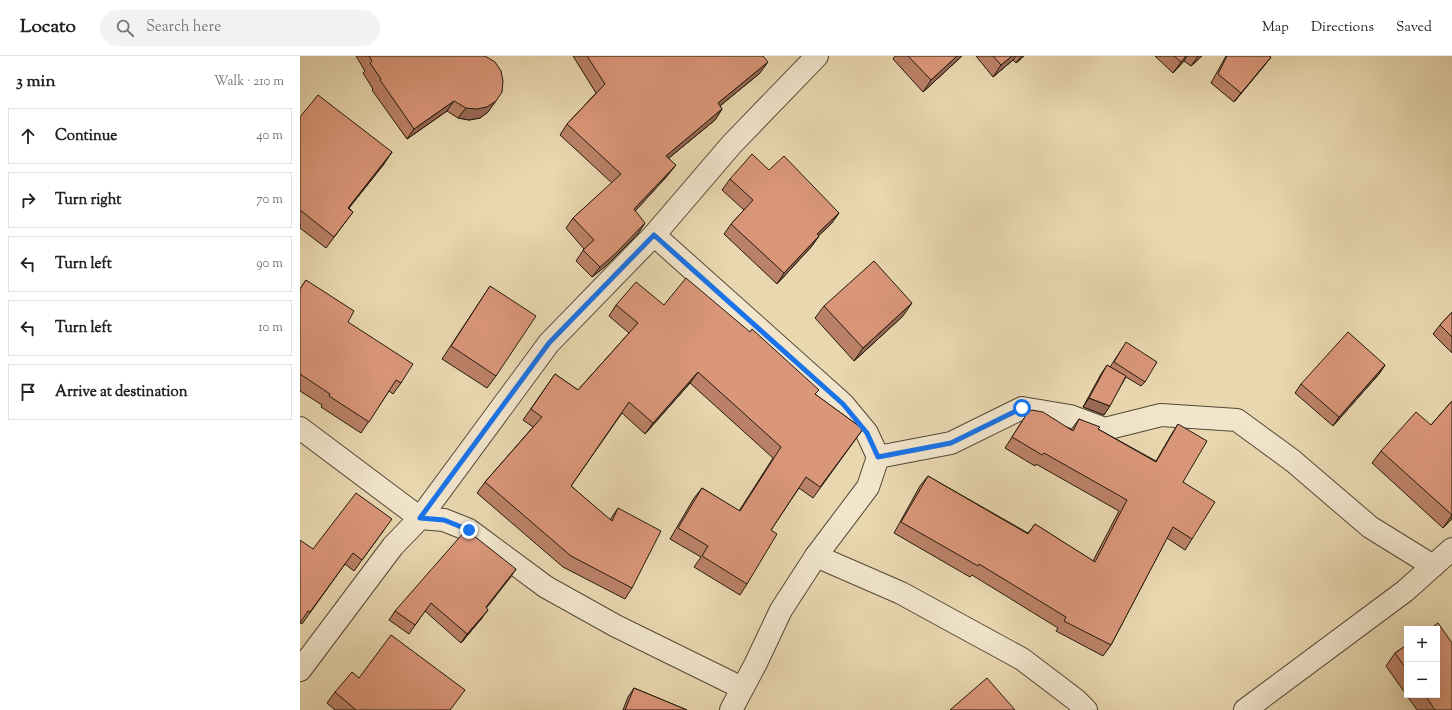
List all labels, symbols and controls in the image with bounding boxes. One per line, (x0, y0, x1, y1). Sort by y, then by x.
search box (100, 10, 380, 46)
text: Locato (20, 14, 76, 41)
icon: search (114, 17, 136, 39)
text: Search here (146, 17, 221, 38)
text: Map (1262, 18, 1289, 38)
text: Directions (1311, 18, 1374, 38)
text: Saved (1396, 18, 1432, 38)
text: 3 min (16, 70, 55, 94)
text: Walk · 210 m (214, 73, 284, 91)
icon: ahead (17, 125, 39, 147)
text: Continue (55, 126, 117, 147)
text: 40 m (256, 127, 283, 145)
icon: right (17, 189, 39, 211)
text: Turn right (55, 190, 121, 211)
text: 70 m (256, 191, 283, 209)
icon: left (17, 253, 39, 275)
text: Turn left (55, 254, 112, 275)
text: 90 m (256, 255, 283, 273)
icon: left (17, 317, 39, 339)
text: Turn left (55, 318, 112, 339)
text: 10 m (258, 319, 283, 337)
icon: arrive (17, 381, 39, 403)
text: Arrive at destination (55, 382, 188, 403)
route start (1013, 399, 1031, 417)
route end (460, 521, 478, 539)
map controls (1404, 626, 1440, 698)
button: + (1404, 626, 1440, 662)
button: − (1404, 662, 1440, 698)

